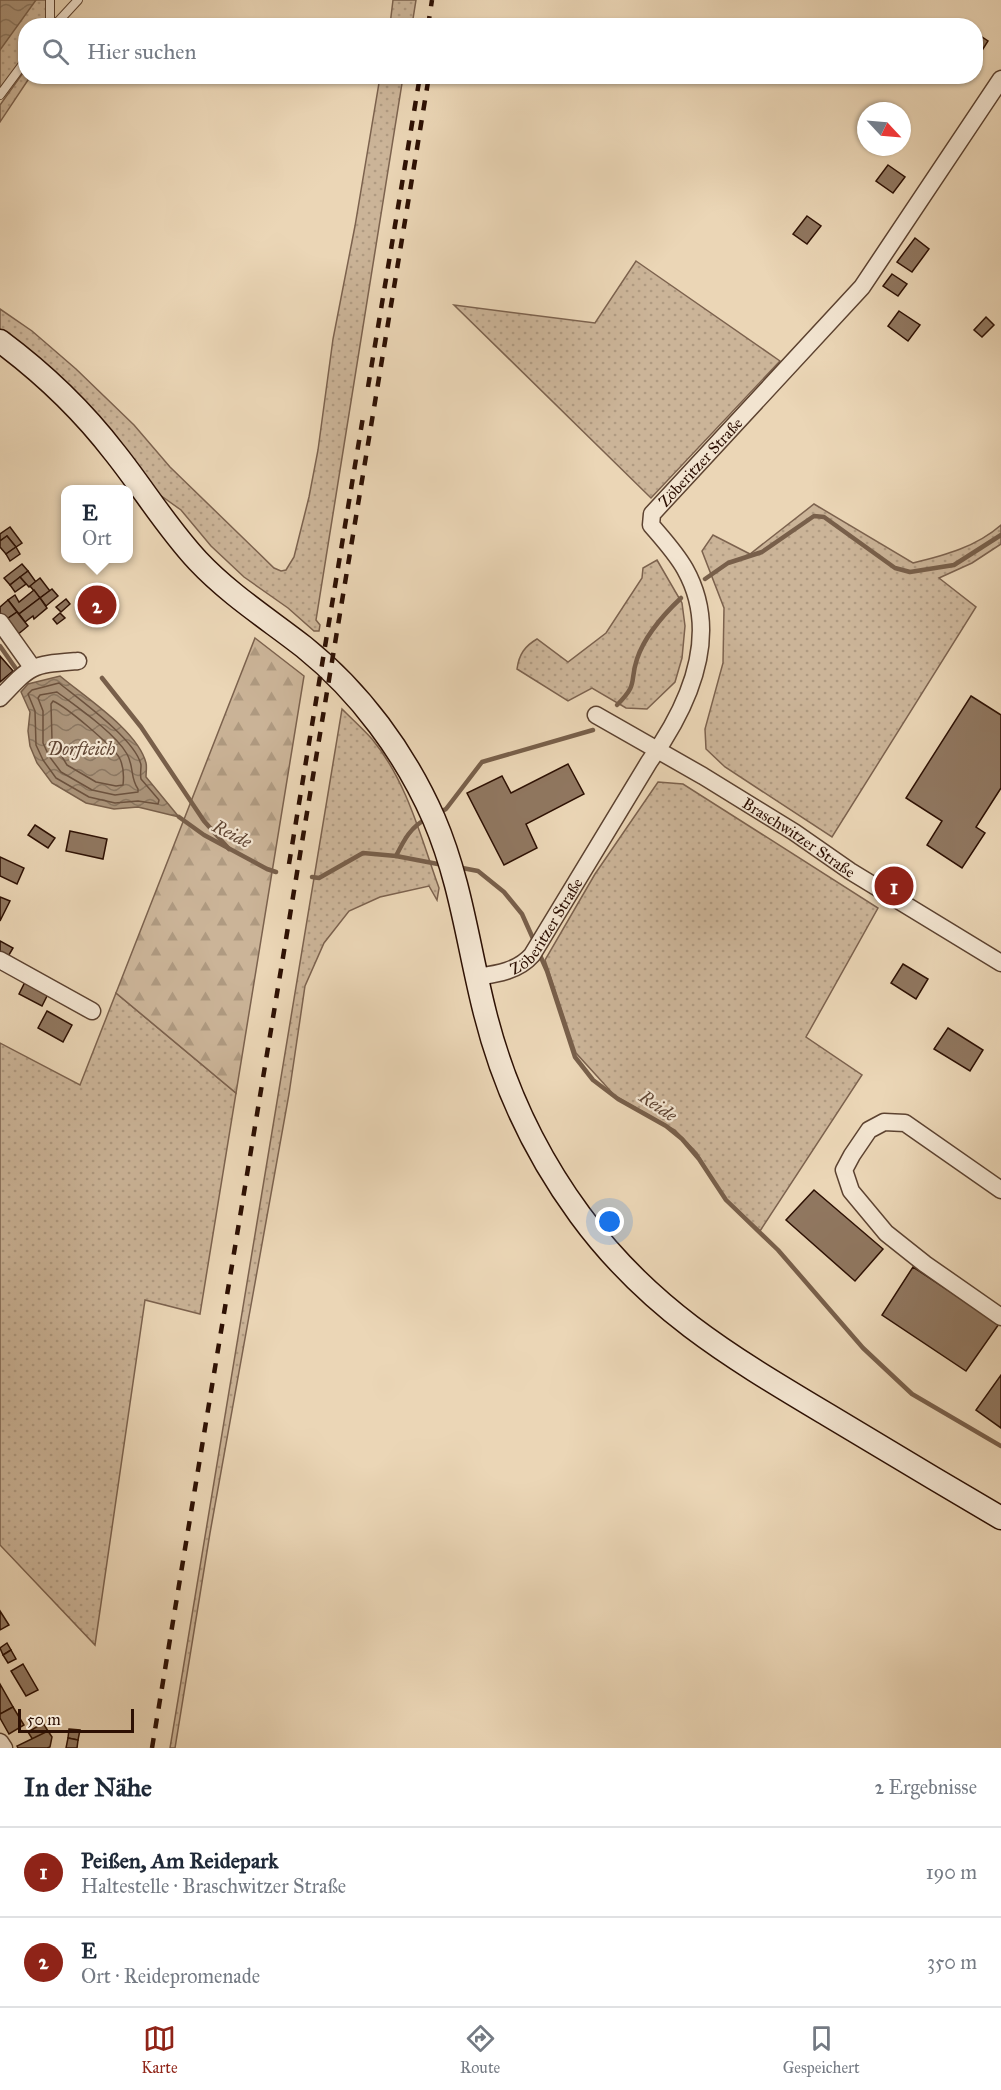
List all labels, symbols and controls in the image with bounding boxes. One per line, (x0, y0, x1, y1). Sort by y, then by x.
search box (18, 18, 983, 84)
icon: search (39, 35, 72, 68)
text: Hier suchen (87, 38, 196, 65)
north arrow (857, 102, 911, 156)
street label: Zöberitzer Straße (655, 413, 747, 511)
popup (61, 485, 133, 563)
text: E (82, 499, 98, 526)
text: Ort (82, 526, 112, 550)
pin: 2 (78, 582, 116, 628)
water label: Dorfteich (47, 738, 116, 760)
street label: Braschwitzer Straße (739, 794, 859, 882)
water label: Reide (208, 815, 256, 854)
pin: 1 (874, 864, 914, 908)
street label: Zöberitzer Straße (507, 874, 587, 979)
water label: Reide (634, 1085, 682, 1127)
your location (595, 1207, 624, 1236)
scale bar (18, 1706, 134, 1734)
text: 50 m (27, 1710, 61, 1729)
text: In der Nähe (24, 1771, 152, 1803)
text: 2 Ergebnisse (874, 1775, 977, 1799)
text: Peißen, Am Reidepark (81, 1847, 278, 1874)
text: 1 (40, 1860, 47, 1884)
text: 190 m (926, 1860, 977, 1884)
text: Haltestelle · Braschwitzer Straße (81, 1874, 346, 1898)
text: E (81, 1937, 97, 1964)
text: 2 (39, 1950, 48, 1974)
text: 350 m (927, 1950, 977, 1974)
text: Ort · Reidepromenade (81, 1964, 260, 1988)
tab: Karte (141, 2022, 178, 2077)
tab: Route (460, 2022, 500, 2077)
tab: Gespeichert (783, 2022, 860, 2077)

